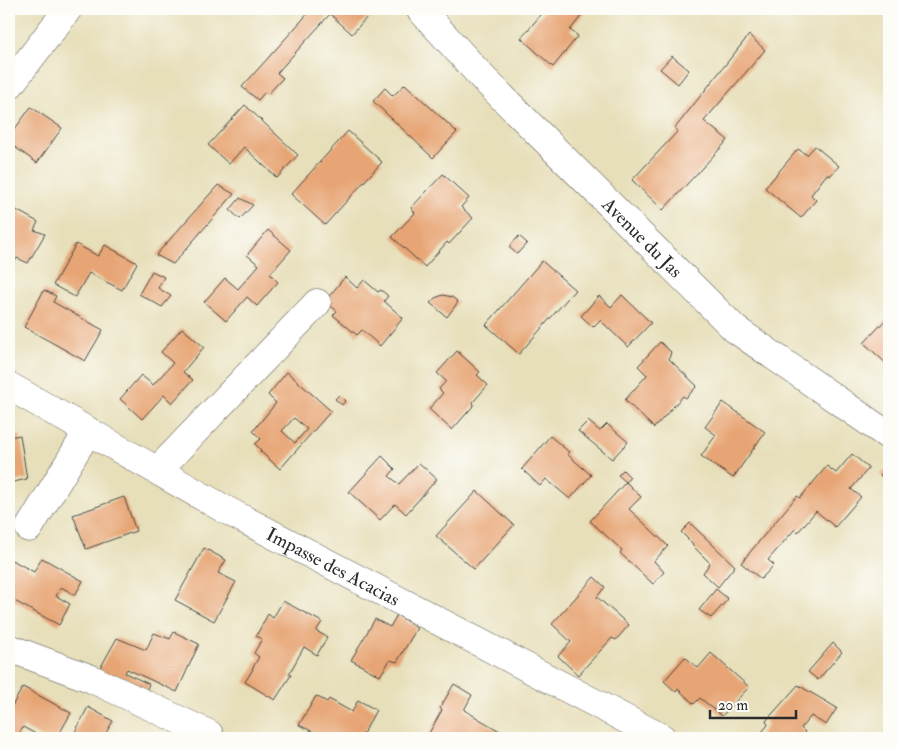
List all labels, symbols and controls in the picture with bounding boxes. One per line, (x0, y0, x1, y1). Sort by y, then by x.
street label: Avenue du Jas (596, 192, 687, 283)
street label: Impasse des Acacias (262, 522, 404, 612)
scale bar (710, 687, 797, 719)
text: 20 m (718, 696, 748, 715)

